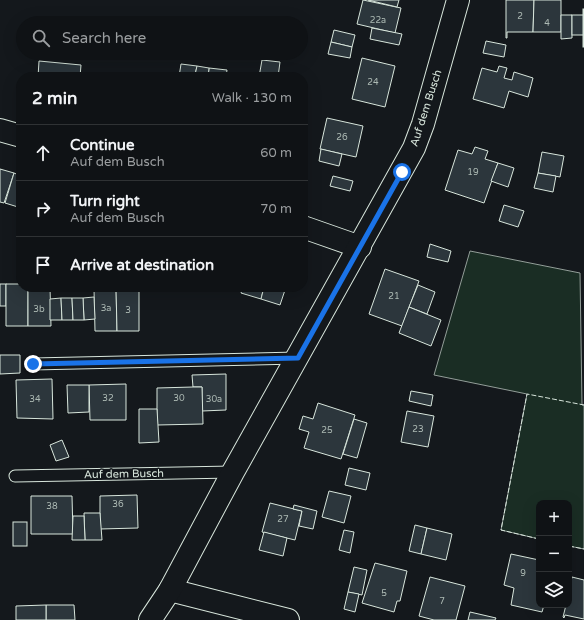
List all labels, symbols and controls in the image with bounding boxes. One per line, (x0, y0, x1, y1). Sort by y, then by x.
house number: 2 (517, 11, 523, 22)
house number: 22a (370, 15, 386, 26)
search box (16, 16, 308, 60)
house number: 4 (544, 18, 550, 29)
icon: search (30, 27, 52, 49)
text: Search here (62, 29, 146, 47)
street label: Auf dem Busch (407, 68, 445, 148)
house number: 24 (367, 77, 379, 88)
text: 2 min (32, 88, 77, 109)
text: Walk · 130 m (212, 90, 292, 106)
house number: 26 (336, 132, 348, 143)
text: Continue (70, 136, 134, 154)
icon: ahead (32, 142, 54, 164)
text: 60 m (260, 145, 292, 161)
text: Auf dem Busch (70, 154, 165, 170)
route start (393, 163, 411, 181)
house number: 19 (467, 167, 479, 178)
text: Turn right (70, 192, 140, 210)
icon: right (32, 198, 54, 220)
text: 70 m (260, 201, 292, 217)
text: Auf dem Busch (70, 210, 165, 226)
icon: arrive (32, 254, 54, 276)
text: Arrive at destination (70, 256, 214, 274)
house number: 21 (388, 291, 400, 302)
house number: 3a (101, 303, 111, 314)
house number: 3b (33, 304, 45, 315)
house number: 3 (125, 305, 131, 316)
route end (24, 355, 42, 373)
house number: 32 (102, 393, 114, 404)
house number: 30 (173, 393, 185, 404)
house number: 34 (29, 394, 41, 405)
house number: 30a (206, 394, 222, 405)
house number: 23 (412, 424, 424, 435)
house number: 25 (321, 425, 333, 436)
street label: Auf dem Busch (84, 467, 164, 481)
house number: 36 (112, 499, 124, 510)
map controls (536, 500, 572, 608)
button: + (536, 500, 572, 536)
house number: 38 (46, 501, 58, 512)
house number: 27 (277, 514, 289, 525)
button: − (536, 536, 572, 572)
house number: 9 (520, 568, 526, 579)
button: layers (536, 572, 572, 608)
house number: 5 (381, 588, 387, 599)
house number: 7 (439, 596, 445, 607)

